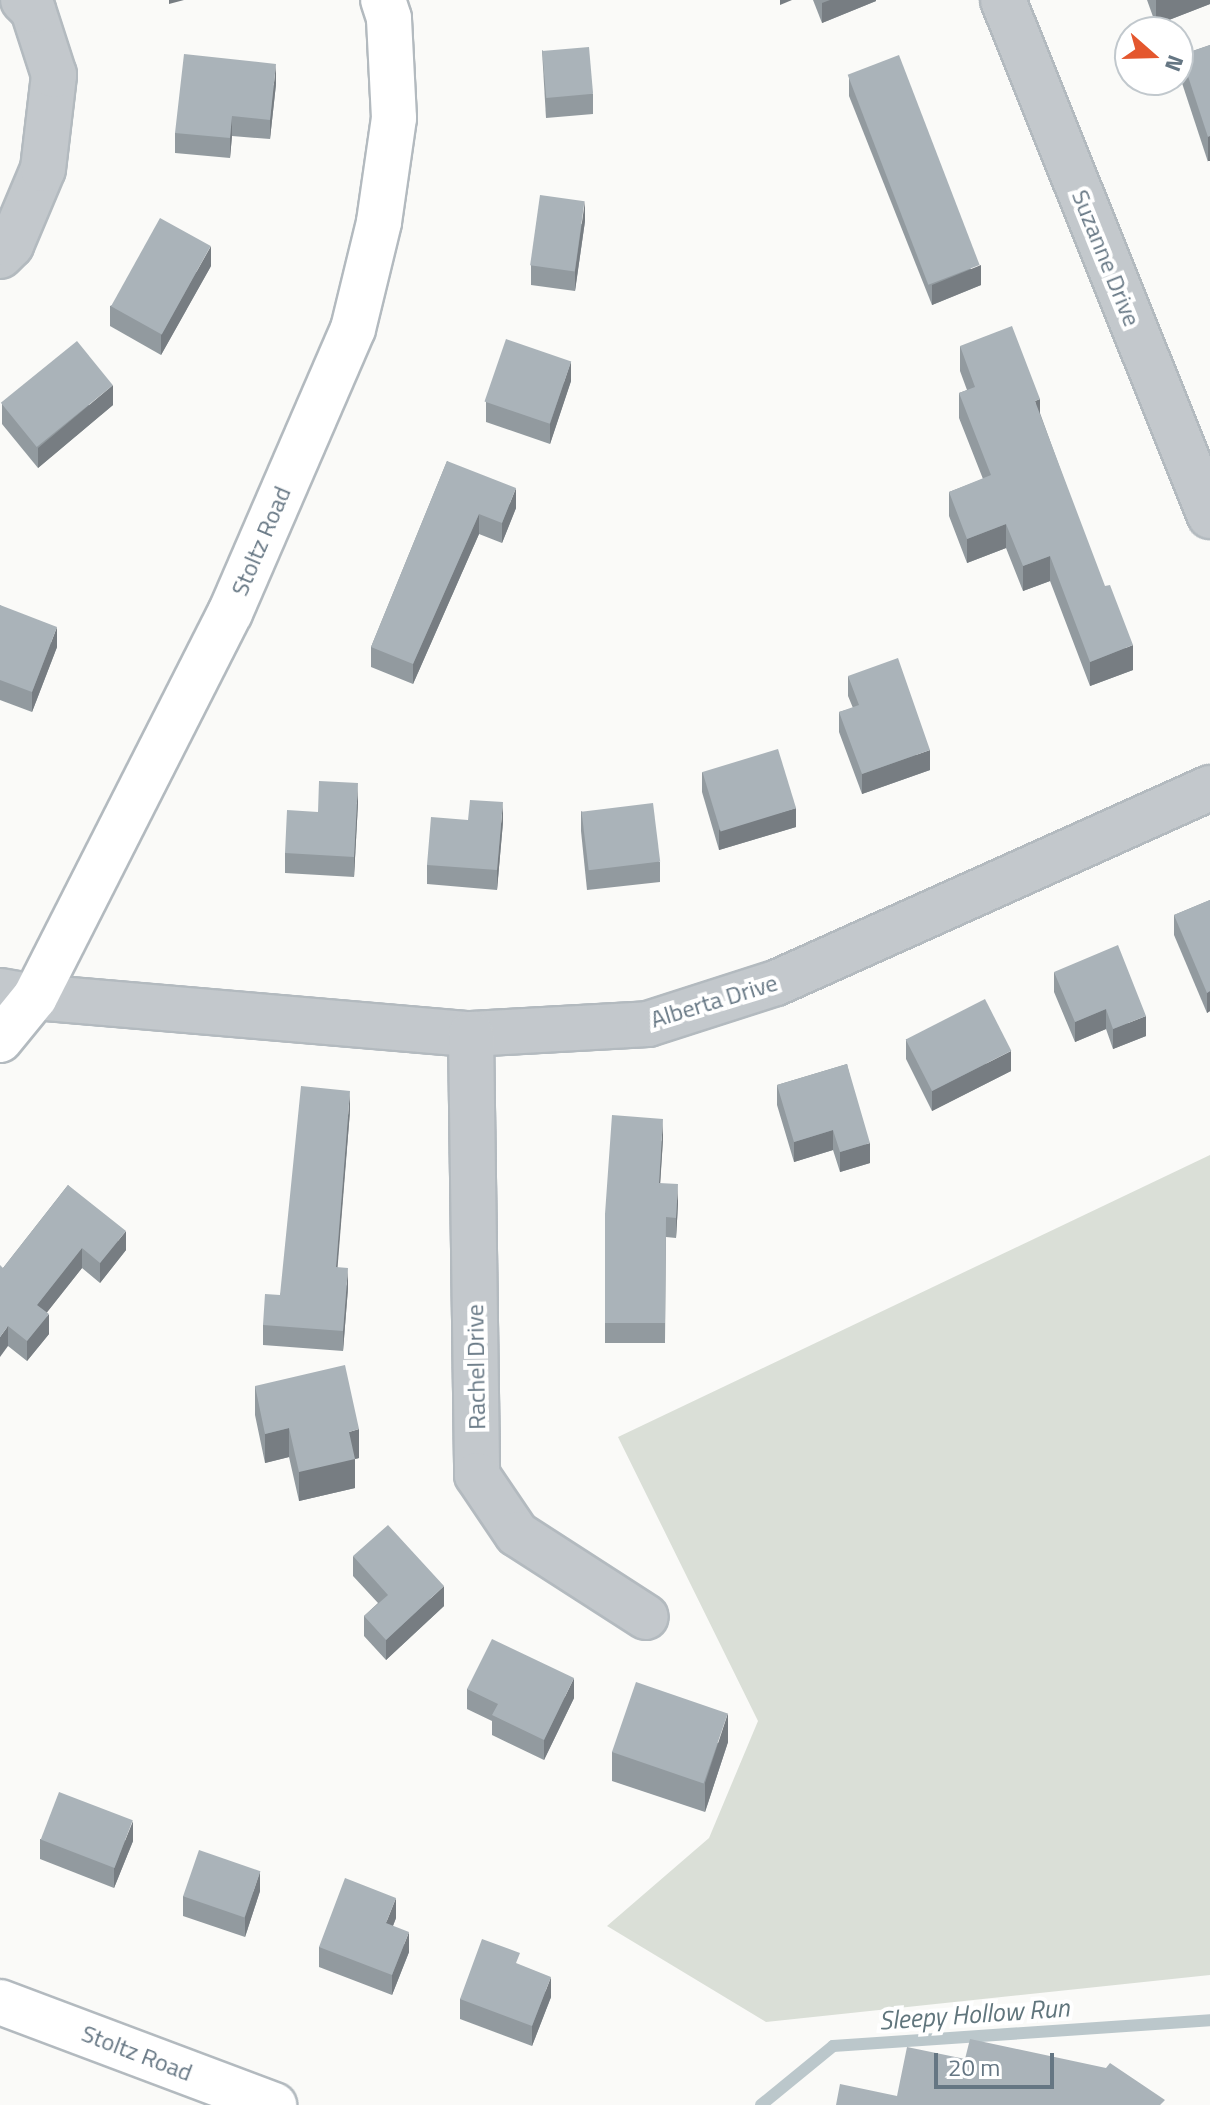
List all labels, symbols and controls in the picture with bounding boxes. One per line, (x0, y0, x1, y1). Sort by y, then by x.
north arrow (1114, 16, 1194, 96)
text: N (1156, 51, 1193, 77)
street label: Suzanne Drive (1066, 186, 1146, 330)
street label: Stoltz Road (225, 482, 297, 600)
street label: Alberta Drive (647, 968, 781, 1034)
street label: Rachel Drive (461, 1304, 491, 1430)
water label: Sleepy Hollow Run (878, 1992, 1070, 2036)
street label: Stoltz Road (78, 2019, 196, 2087)
scale bar (938, 2037, 1058, 2087)
text: 20 m (948, 2049, 1000, 2085)

